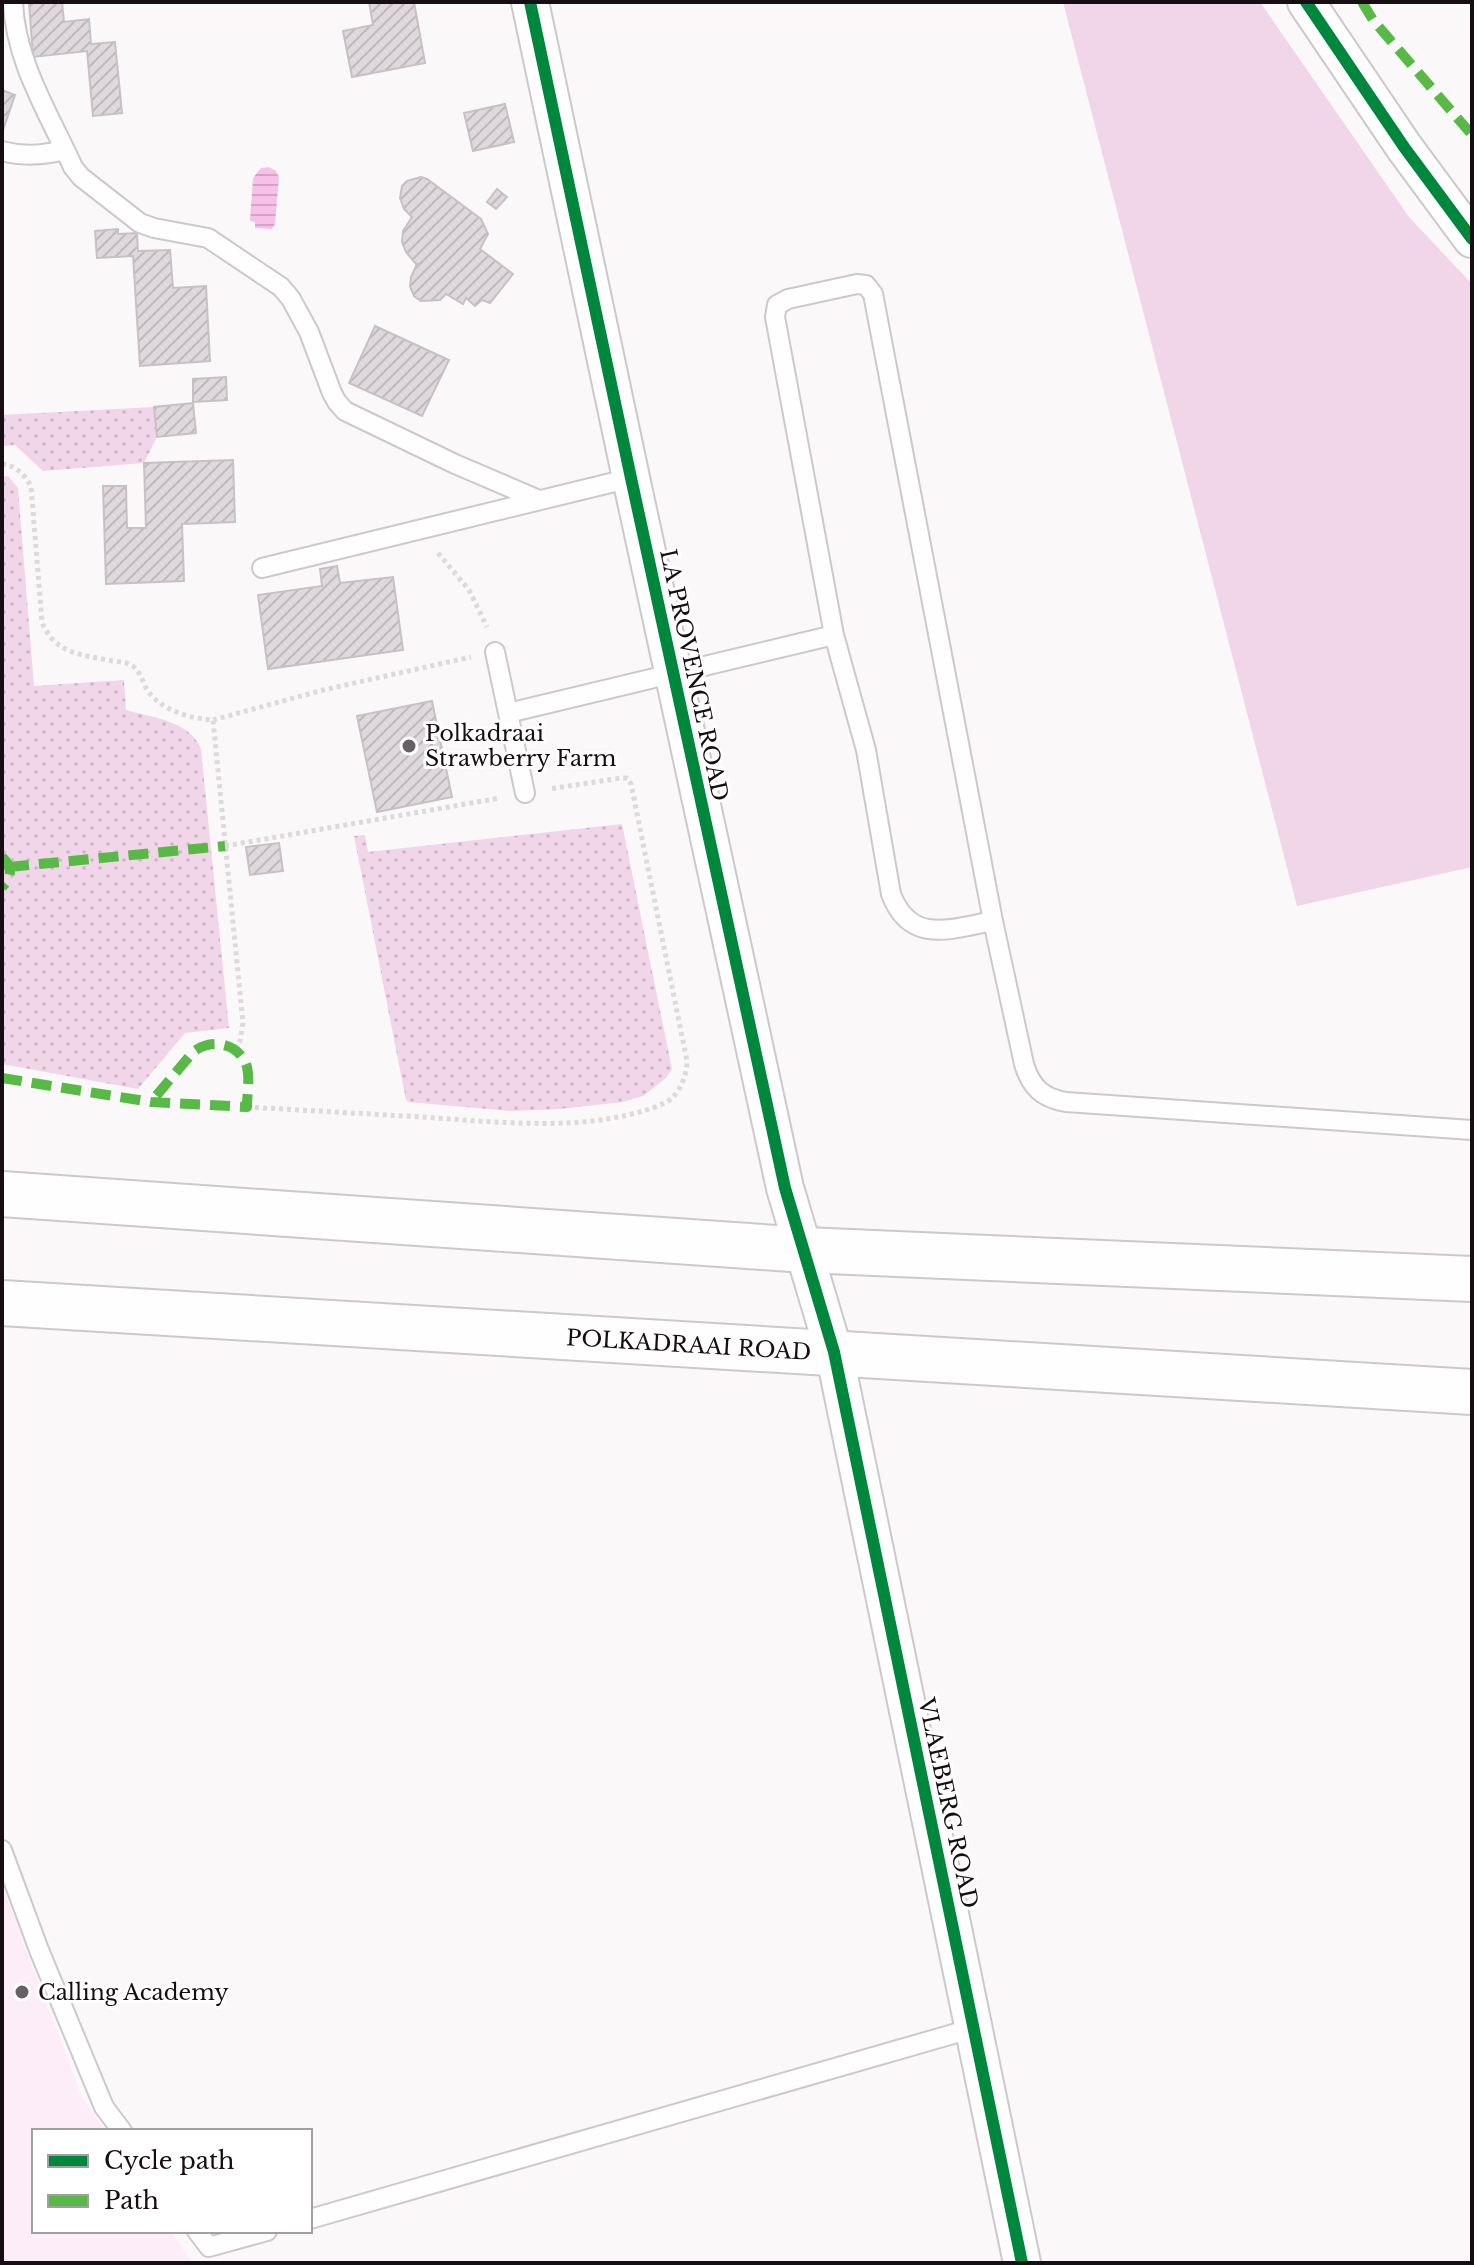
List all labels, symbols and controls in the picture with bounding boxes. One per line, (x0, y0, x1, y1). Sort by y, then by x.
street label: LA PROVENCE ROAD (654, 547, 734, 803)
place label: Polkadraai Strawberry Farm (425, 720, 617, 772)
marker: Polkadraai Strawberry Farm (400, 737, 418, 755)
street label: POLKADRAAI ROAD (566, 1324, 812, 1365)
street label: VLAEBERG ROAD (912, 1694, 983, 1911)
place label: Calling Academy (38, 1979, 228, 2006)
marker: Calling Academy (13, 1983, 31, 2001)
legend (32, 2129, 312, 2233)
text: Cycle path (104, 2146, 235, 2175)
text: Path (104, 2186, 159, 2215)

